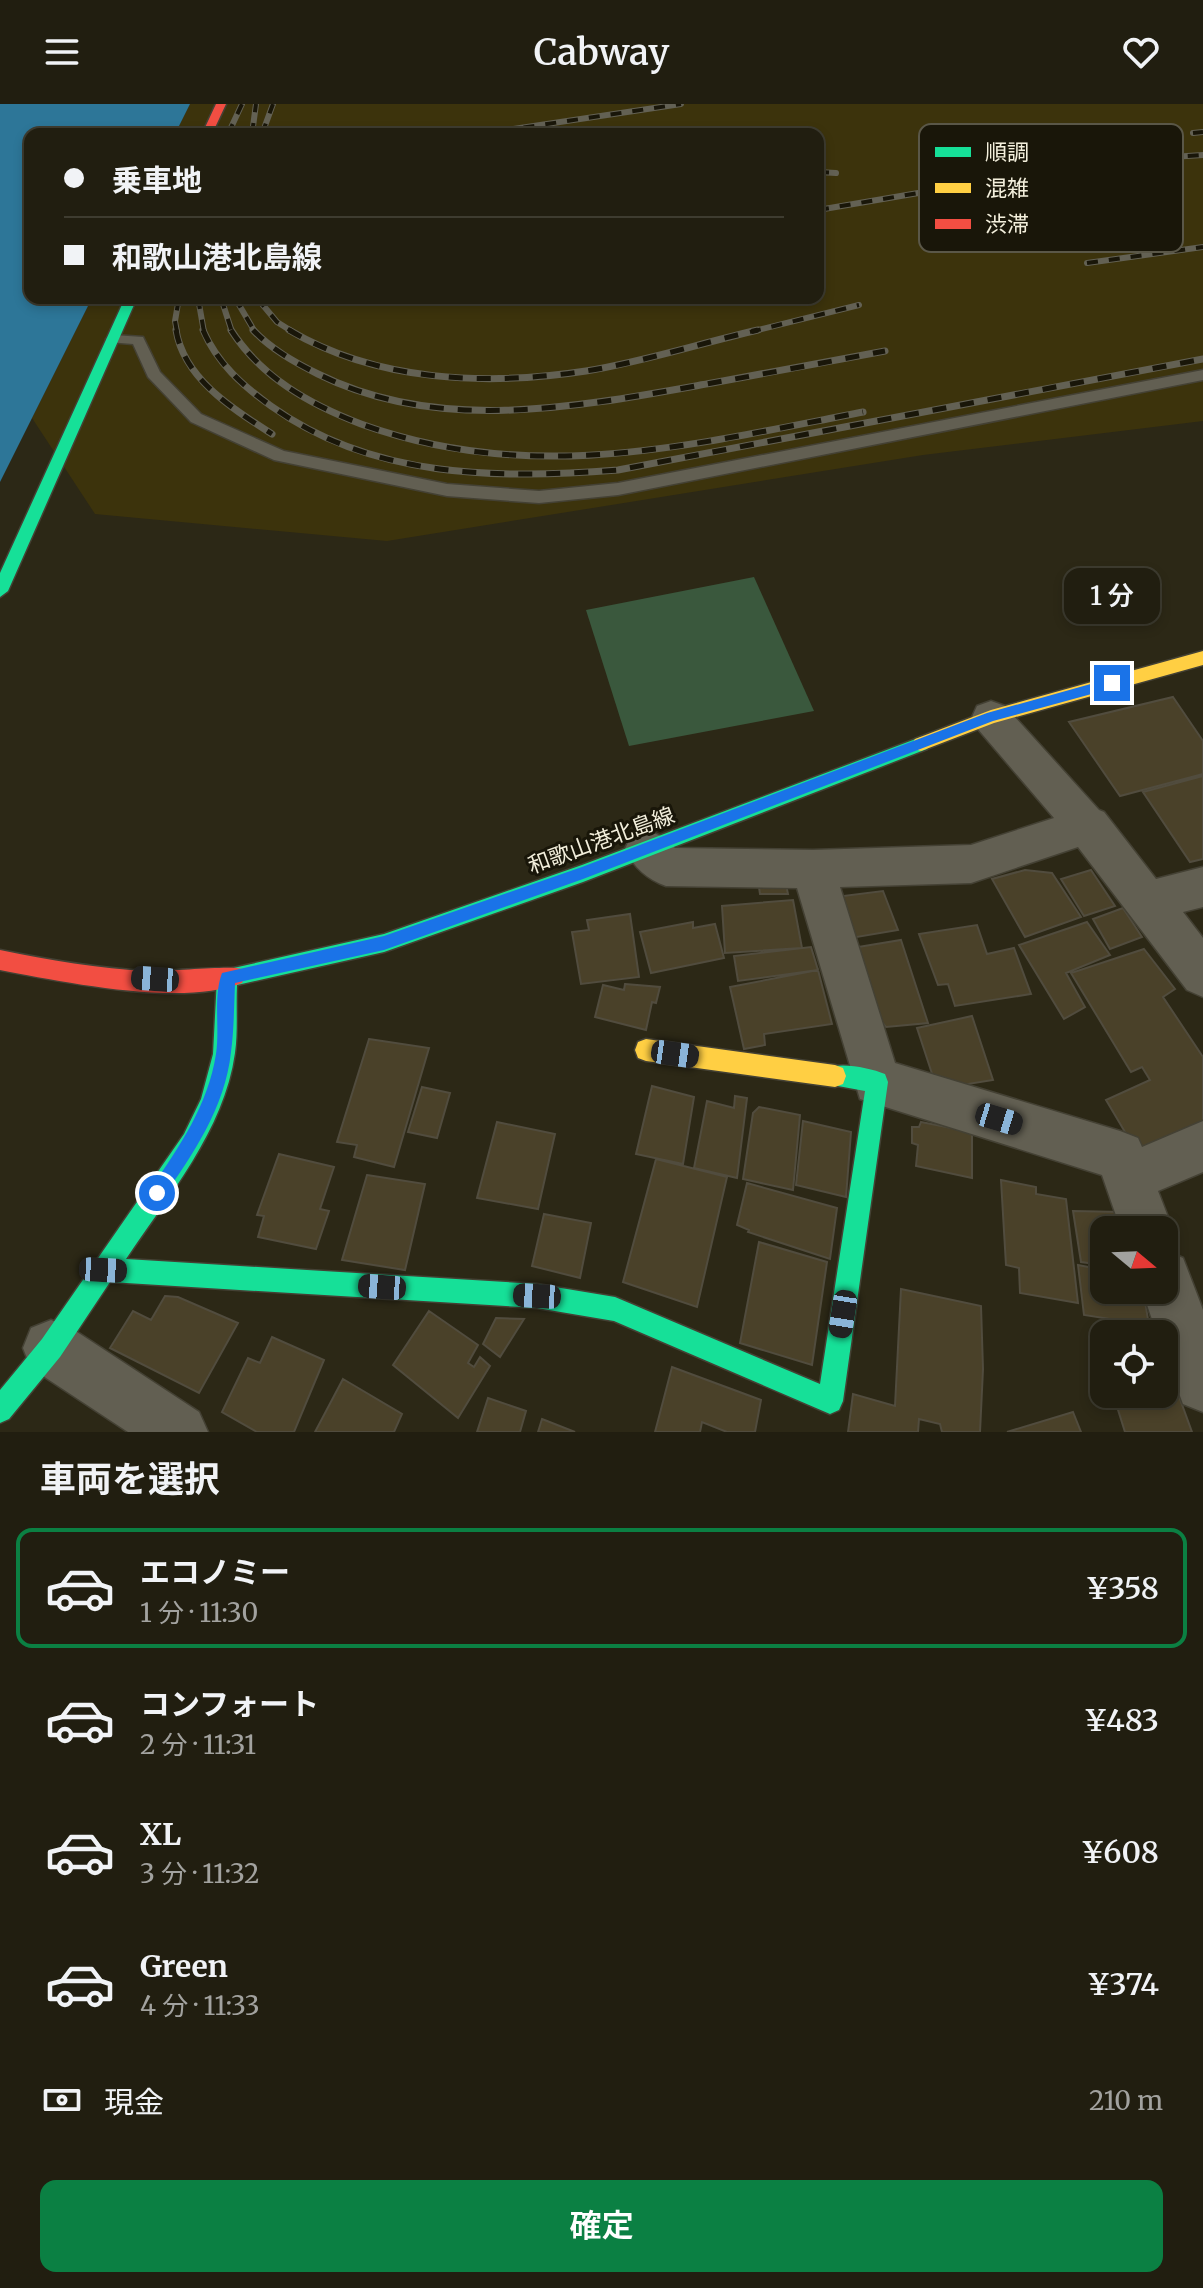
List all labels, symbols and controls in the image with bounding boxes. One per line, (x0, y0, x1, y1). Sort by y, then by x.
icon: menu (40, 30, 84, 74)
text: Cabway (534, 30, 669, 75)
icon: heart (1119, 30, 1163, 74)
legend (919, 124, 1183, 252)
text: 順調 (985, 138, 1029, 166)
text: 乗車地 (112, 161, 202, 199)
text: 混雑 (985, 174, 1029, 202)
text: 渋滞 (985, 210, 1029, 238)
text: 和歌山港北島線 (112, 238, 322, 276)
callout: 1 分 (1064, 567, 1160, 623)
text: 1 分 (1090, 579, 1134, 612)
route end (1094, 665, 1130, 701)
street label: 和歌山港北島線 (524, 801, 678, 879)
car (130, 965, 180, 993)
car (650, 1039, 700, 1069)
car (973, 1101, 1025, 1137)
route start (139, 1175, 175, 1211)
north arrow (1090, 1216, 1178, 1304)
map controls (1090, 1216, 1178, 1408)
car (78, 1257, 128, 1283)
car (357, 1273, 407, 1301)
car (512, 1283, 562, 1309)
car (827, 1288, 859, 1340)
button: locate (1090, 1320, 1178, 1408)
text: 車両を選択 (40, 1457, 220, 1502)
icon: car (44, 1552, 116, 1624)
text: エコノミー (140, 1553, 290, 1591)
text: ¥358 (1086, 1569, 1159, 1607)
text: 1 分 · 11:30 (140, 1596, 258, 1629)
icon: car (44, 1684, 116, 1756)
text: コンフォート (140, 1685, 319, 1723)
text: ¥483 (1084, 1701, 1159, 1739)
text: 2 分 · 11:31 (140, 1728, 256, 1761)
text: XL (140, 1815, 181, 1853)
icon: car (44, 1816, 116, 1888)
text: ¥608 (1081, 1833, 1159, 1871)
text: 3 分 · 11:32 (140, 1857, 260, 1890)
text: Green (140, 1947, 228, 1985)
icon: car (44, 1948, 116, 2020)
text: ¥374 (1087, 1965, 1159, 2003)
text: 4 分 · 11:33 (140, 1989, 260, 2022)
icon: cash (40, 2078, 84, 2122)
text: 現金 (104, 2083, 164, 2121)
text: 210 m (1089, 2084, 1163, 2117)
button: 確定 (40, 2180, 1163, 2272)

